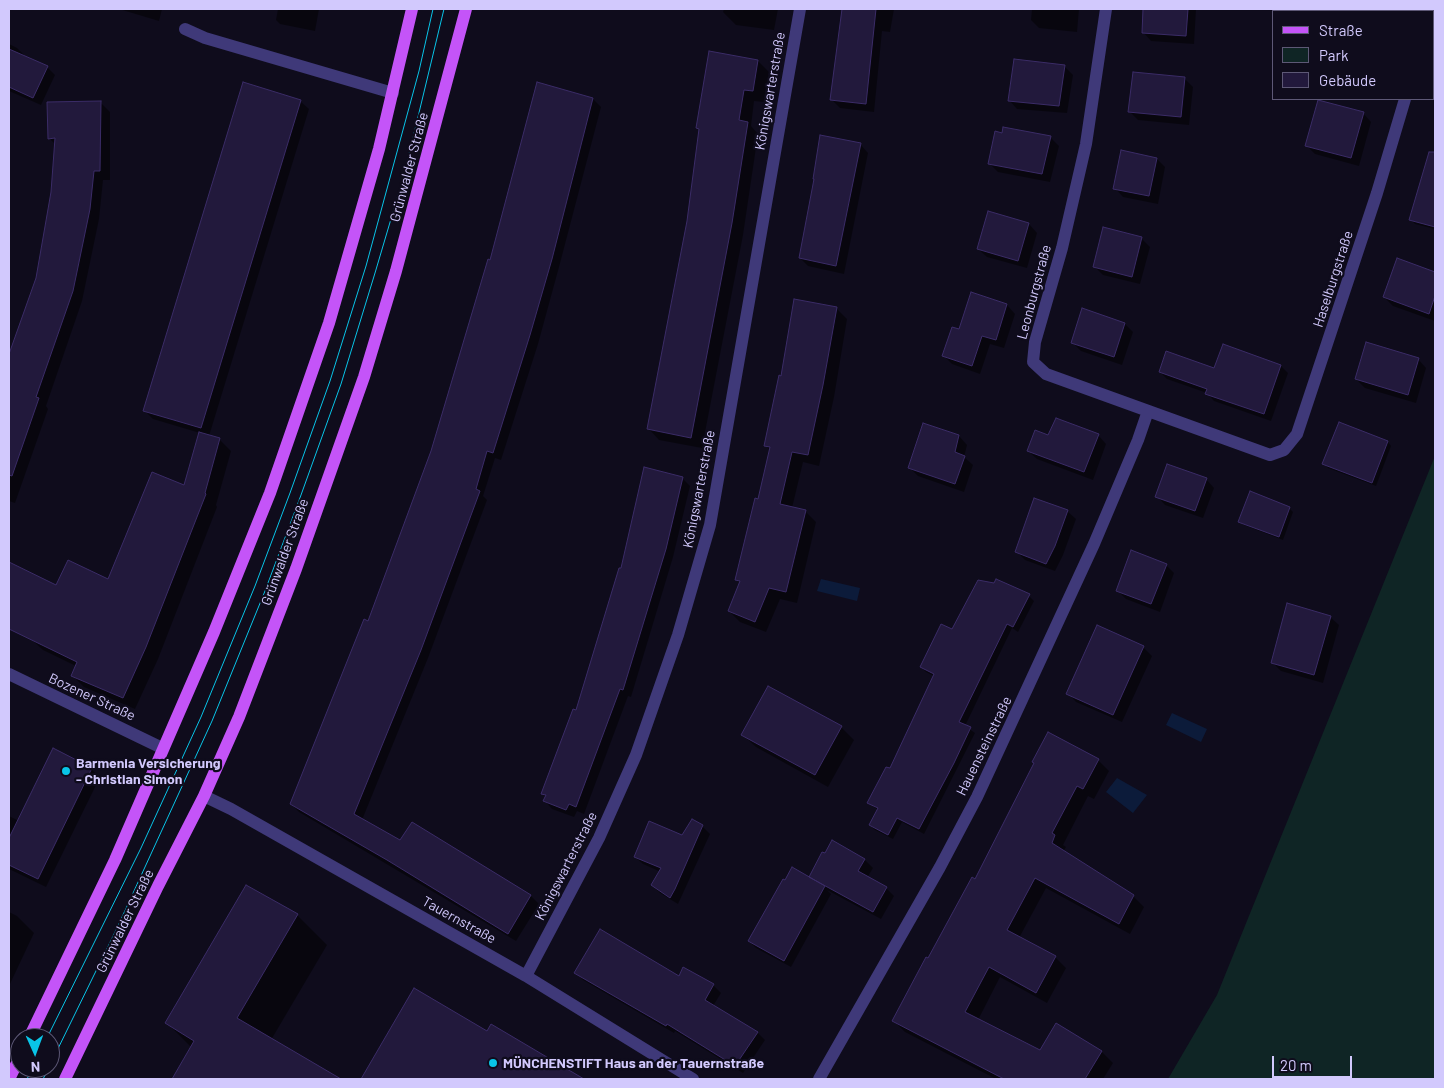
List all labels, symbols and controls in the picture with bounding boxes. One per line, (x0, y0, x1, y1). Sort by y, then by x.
legend (1272, 10, 1434, 100)
text: Straße (1319, 21, 1363, 39)
street label: Königswarterstraße (751, 31, 789, 151)
text: Park (1319, 46, 1348, 64)
text: Gebäude (1319, 71, 1376, 89)
street label: Grünwalder Straße (386, 110, 432, 224)
street label: Haselburgstraße (1309, 229, 1357, 329)
street label: Leonburgstraße (1013, 243, 1055, 341)
street label: Königswarterstraße (679, 429, 719, 549)
street label: Grünwalder Straße (258, 496, 312, 608)
street label: Bozener Straße (46, 670, 138, 724)
street label: Hauensteinstraße (953, 694, 1015, 798)
place label: Barmenia Versicherung - Christian Simon (76, 755, 221, 788)
marker: Barmenia Versicherung - Christian Simon (60, 765, 72, 777)
street label: Königswarterstraße (531, 809, 601, 923)
street label: Grünwalder Straße (93, 867, 157, 975)
street label: Tauernstraße (419, 893, 499, 947)
north arrow (10, 1028, 60, 1078)
scale bar (1274, 1046, 1354, 1078)
place label: MÜNCHENSTIFT Haus an der Tauernstraße (503, 1055, 764, 1071)
text: 20 m (1280, 1056, 1312, 1074)
marker: MÜNCHENSTIFT Haus an der Tauernstraße (487, 1057, 499, 1069)
text: N (31, 1059, 40, 1076)

